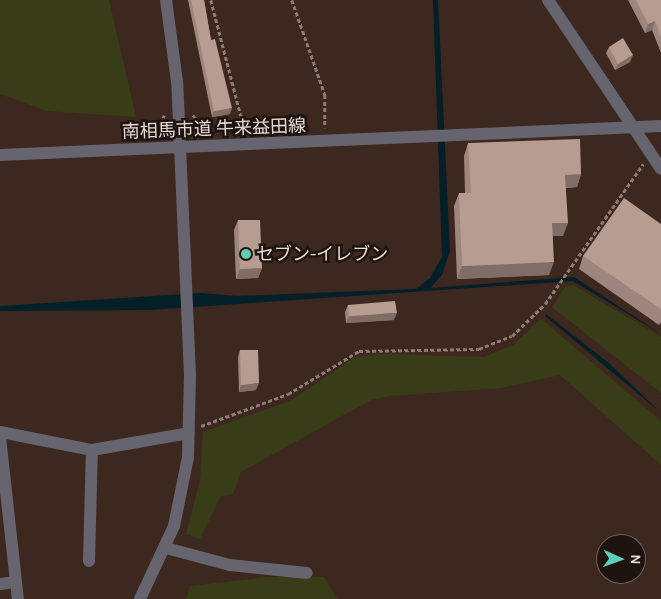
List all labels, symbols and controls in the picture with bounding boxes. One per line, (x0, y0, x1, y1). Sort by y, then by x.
street label: 南相馬市道 牛来益田線 (122, 115, 306, 143)
place label: セブン-イレブン (256, 243, 388, 265)
marker: セブン-イレブン (240, 248, 252, 260)
north arrow (596, 534, 646, 584)
text: N (627, 554, 644, 565)

